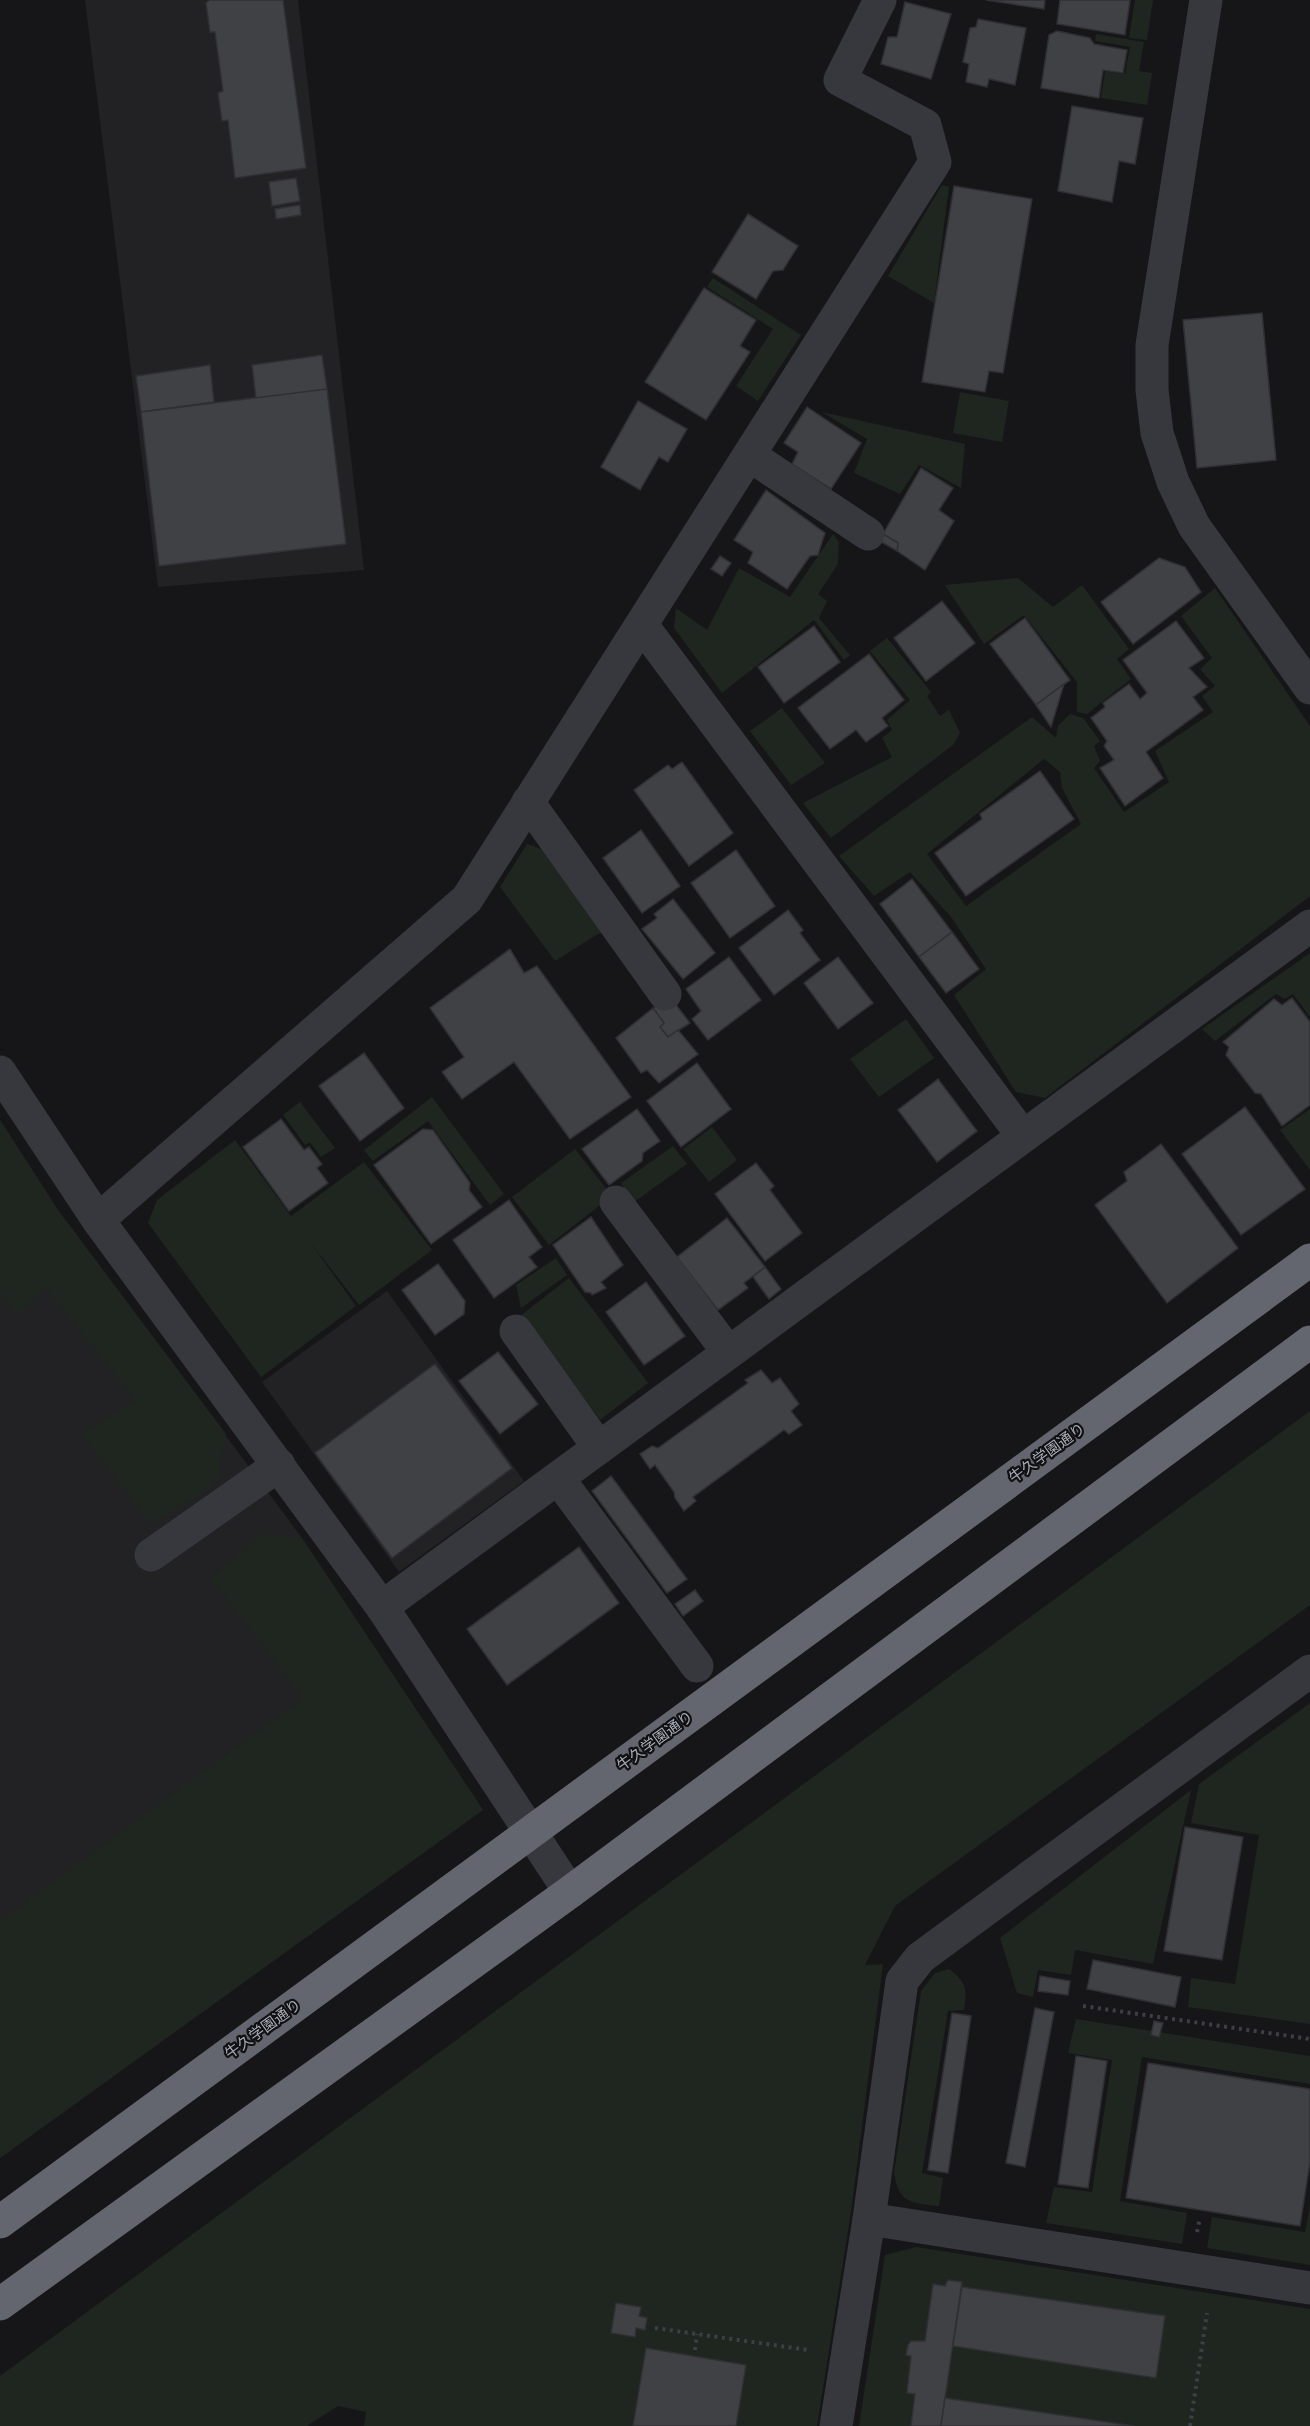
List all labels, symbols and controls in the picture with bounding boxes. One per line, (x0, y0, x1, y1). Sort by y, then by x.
street label: 牛久学園通り (1005, 1419, 1089, 1487)
street label: 牛久学園通り (613, 1707, 697, 1775)
street label: 牛久学園通り (221, 1995, 305, 2063)

